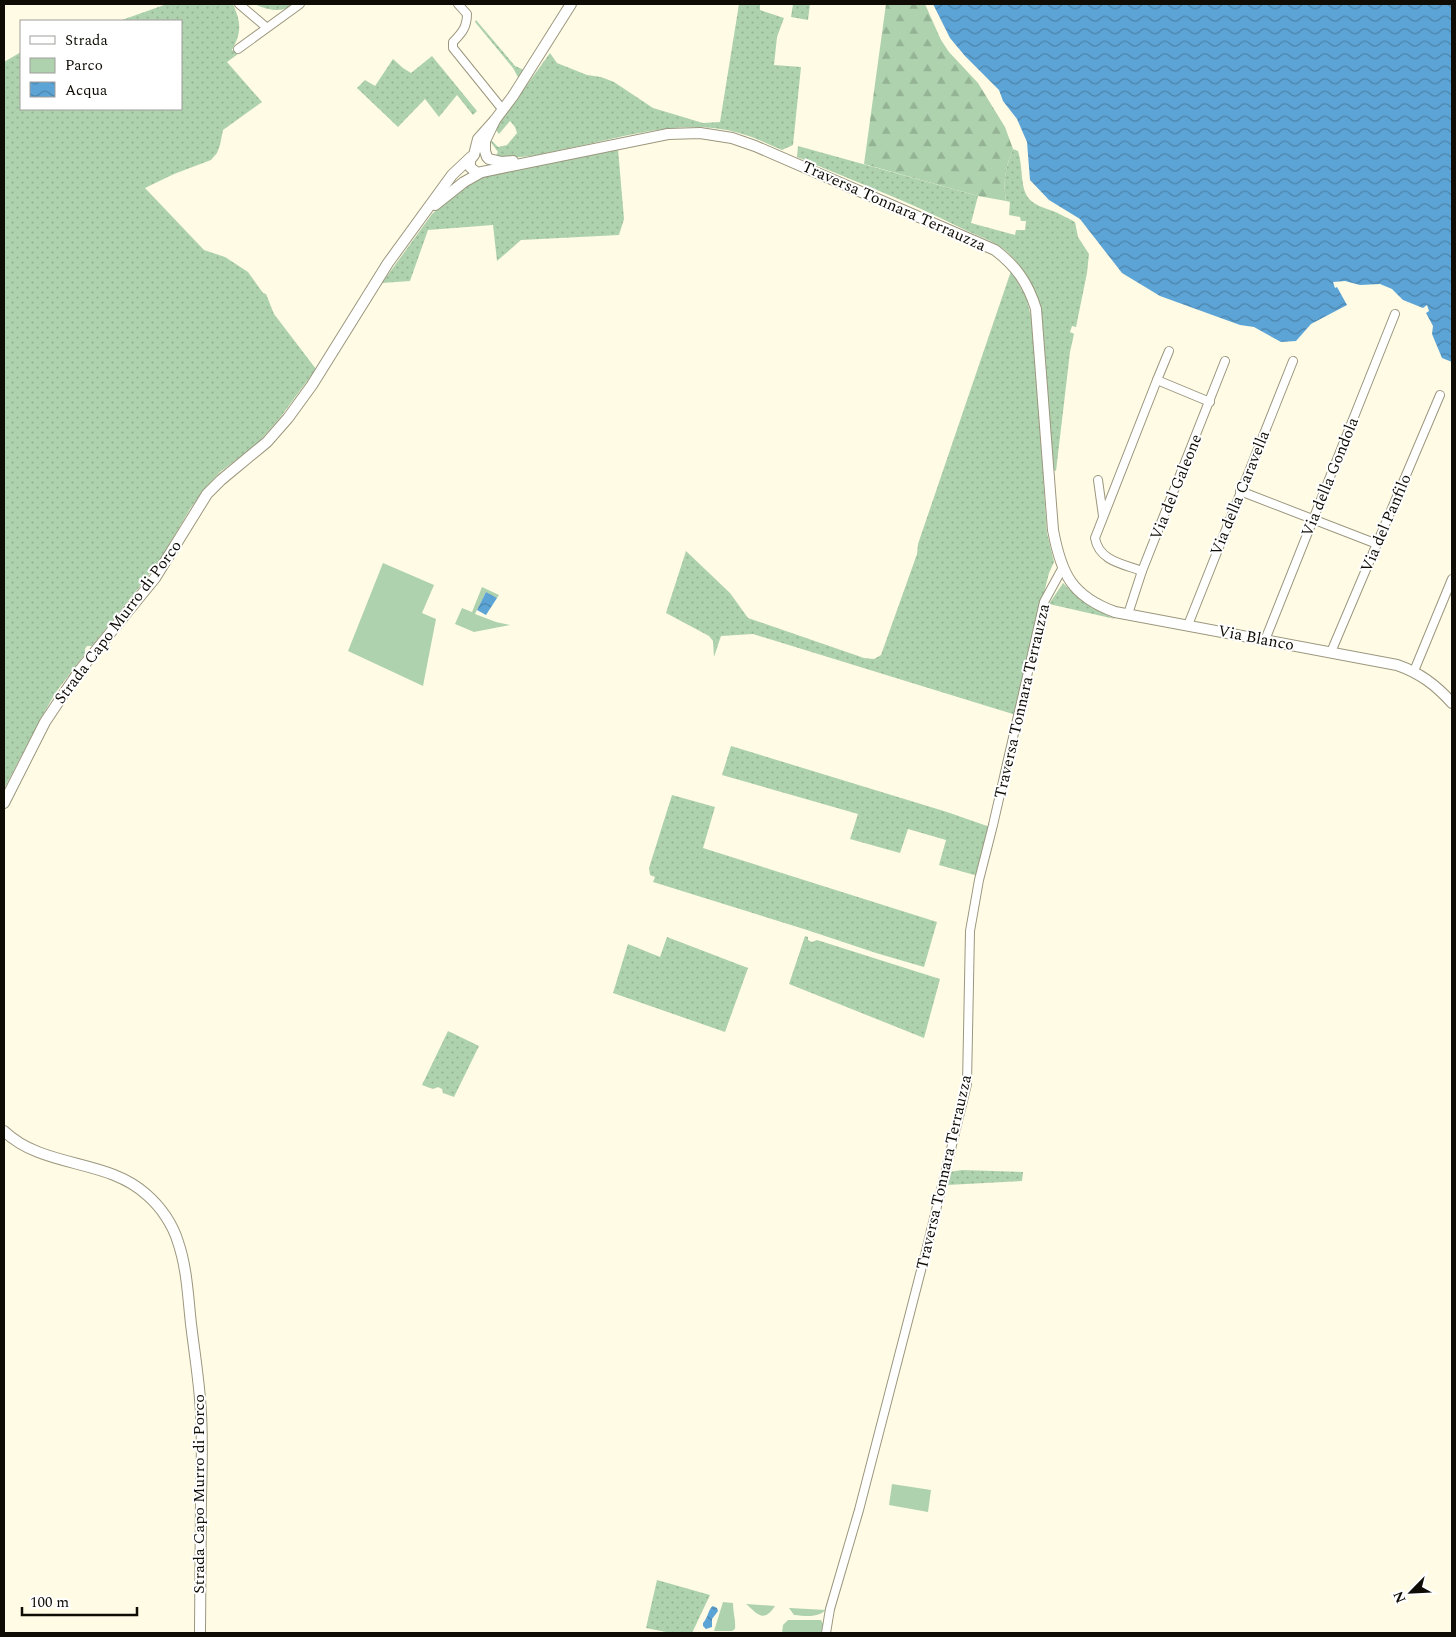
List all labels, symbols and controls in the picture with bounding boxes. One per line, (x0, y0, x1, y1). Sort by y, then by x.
legend (20, 20, 182, 110)
text: Strada (65, 29, 108, 52)
text: Parco (65, 54, 103, 77)
text: Acqua (65, 79, 108, 102)
street label: Traversa Tonnara Terrauzza (798, 155, 990, 258)
street label: Via della Gondola (1295, 413, 1365, 540)
street label: Via della Caravella (1204, 427, 1276, 559)
street label: Via del Galeone (1144, 430, 1208, 544)
street label: Via del Panfilo (1354, 470, 1418, 576)
street label: Strada Capo Murro di Porco (48, 535, 188, 709)
street label: Traversa Tonnara Terrauzza (988, 601, 1056, 801)
street label: Via Blanco (1216, 619, 1296, 657)
street label: Traversa Tonnara Terrauzza (910, 1072, 978, 1272)
street label: Strada Capo Murro di Porco (187, 1394, 211, 1594)
north arrow (1386, 1567, 1436, 1617)
scale bar (22, 1584, 138, 1616)
text: N (1388, 1588, 1411, 1607)
text: 100 m (30, 1591, 69, 1614)

